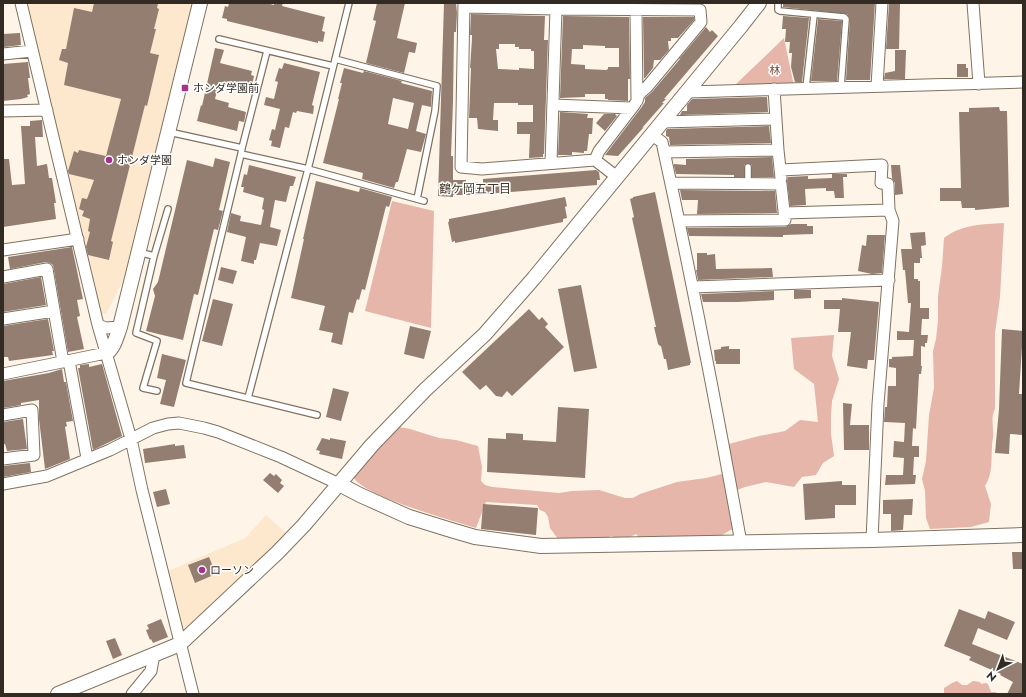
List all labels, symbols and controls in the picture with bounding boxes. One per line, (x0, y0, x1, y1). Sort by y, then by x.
park label: 林 (770, 62, 781, 78)
place label: ホンダ学園前 (193, 80, 259, 96)
marker: ホンダ学園前 (180, 83, 190, 93)
place label: ホンダ学園 (117, 152, 172, 168)
marker: ホンダ学園 (104, 155, 114, 165)
district label: 鶴ケ岡五丁目 (439, 180, 511, 198)
place label: ローソン (210, 562, 254, 578)
marker: ローソン (197, 565, 207, 575)
north arrow (978, 649, 1018, 689)
text: N (983, 668, 1000, 685)

